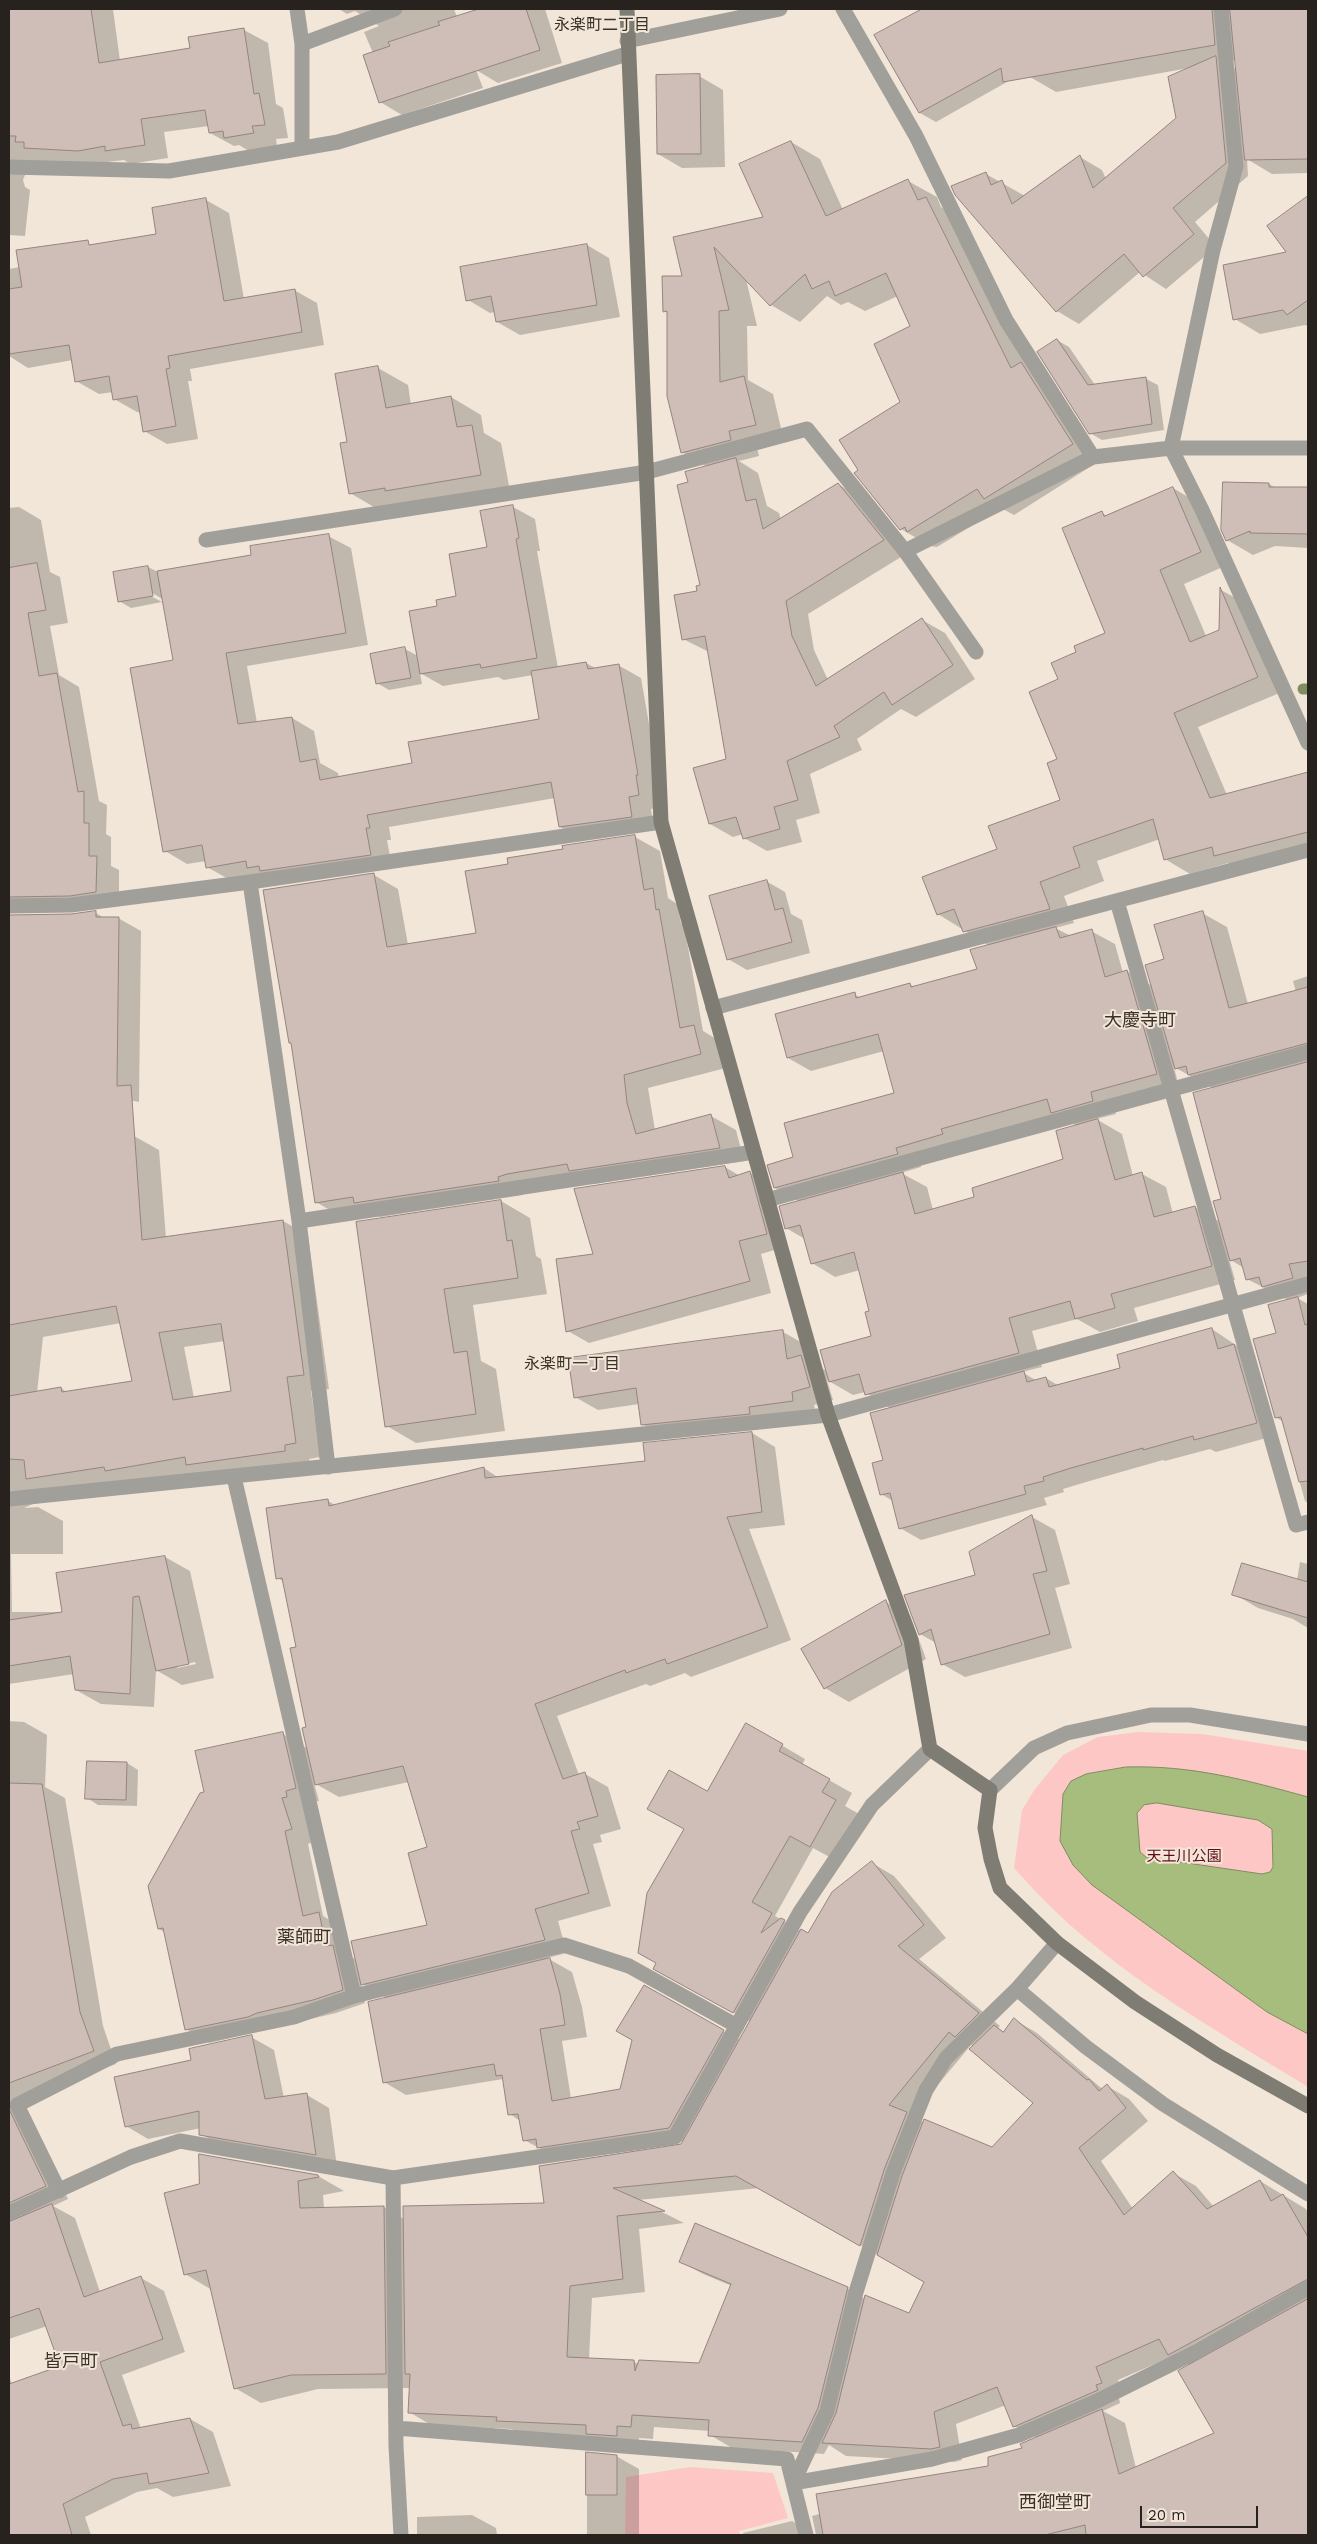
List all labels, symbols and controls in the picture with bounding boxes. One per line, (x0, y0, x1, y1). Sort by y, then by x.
district label: 永楽町二丁目 (554, 15, 650, 35)
district label: 大慶寺町 (1104, 1010, 1176, 1032)
district label: 永楽町一丁目 (524, 1354, 620, 1374)
park label: 天王川公園 (1147, 1848, 1221, 1866)
district label: 薬師町 (277, 1927, 331, 1949)
district label: 皆戸町 (44, 2351, 98, 2373)
district label: 西御堂町 (1019, 2492, 1091, 2514)
scale bar (1142, 2496, 1260, 2528)
text: 20 m (1148, 2506, 1186, 2524)

